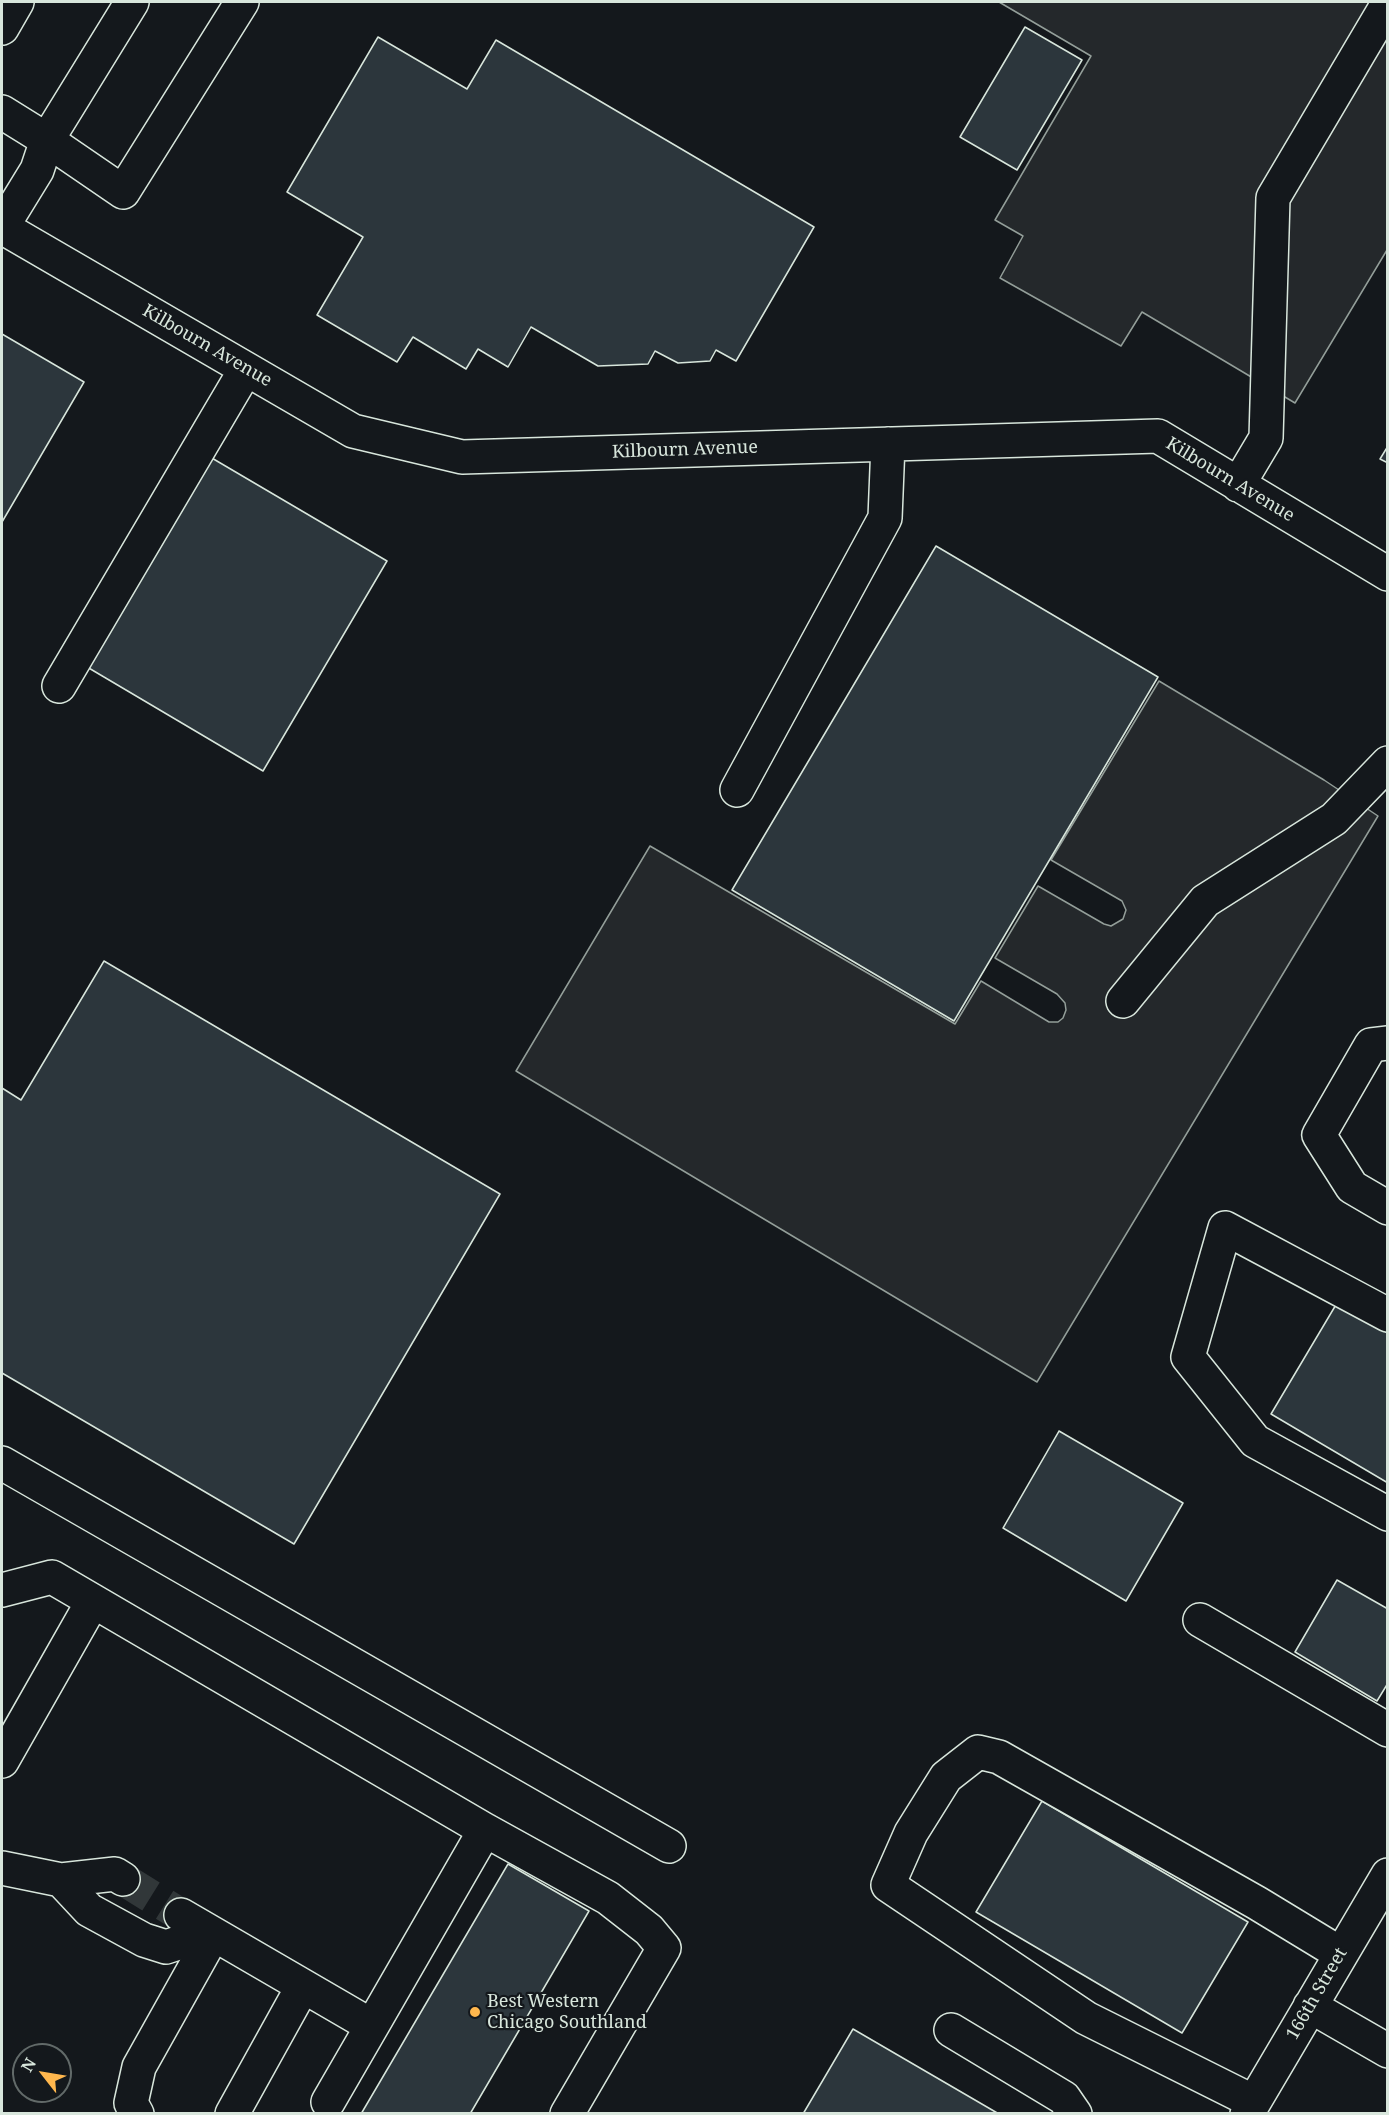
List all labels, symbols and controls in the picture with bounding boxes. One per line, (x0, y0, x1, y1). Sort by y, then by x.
street label: Kilbourn Avenue (138, 300, 276, 392)
street label: Kilbourn Avenue (1162, 433, 1298, 527)
street label: Kilbourn Avenue (612, 437, 758, 463)
street label: 166th Street (1282, 1944, 1352, 2044)
place label: Best Western Chicago Southland (487, 1991, 647, 2034)
marker: Best Western Chicago Southland (468, 2005, 482, 2019)
north arrow (12, 2043, 72, 2103)
text: N (16, 2054, 41, 2076)

